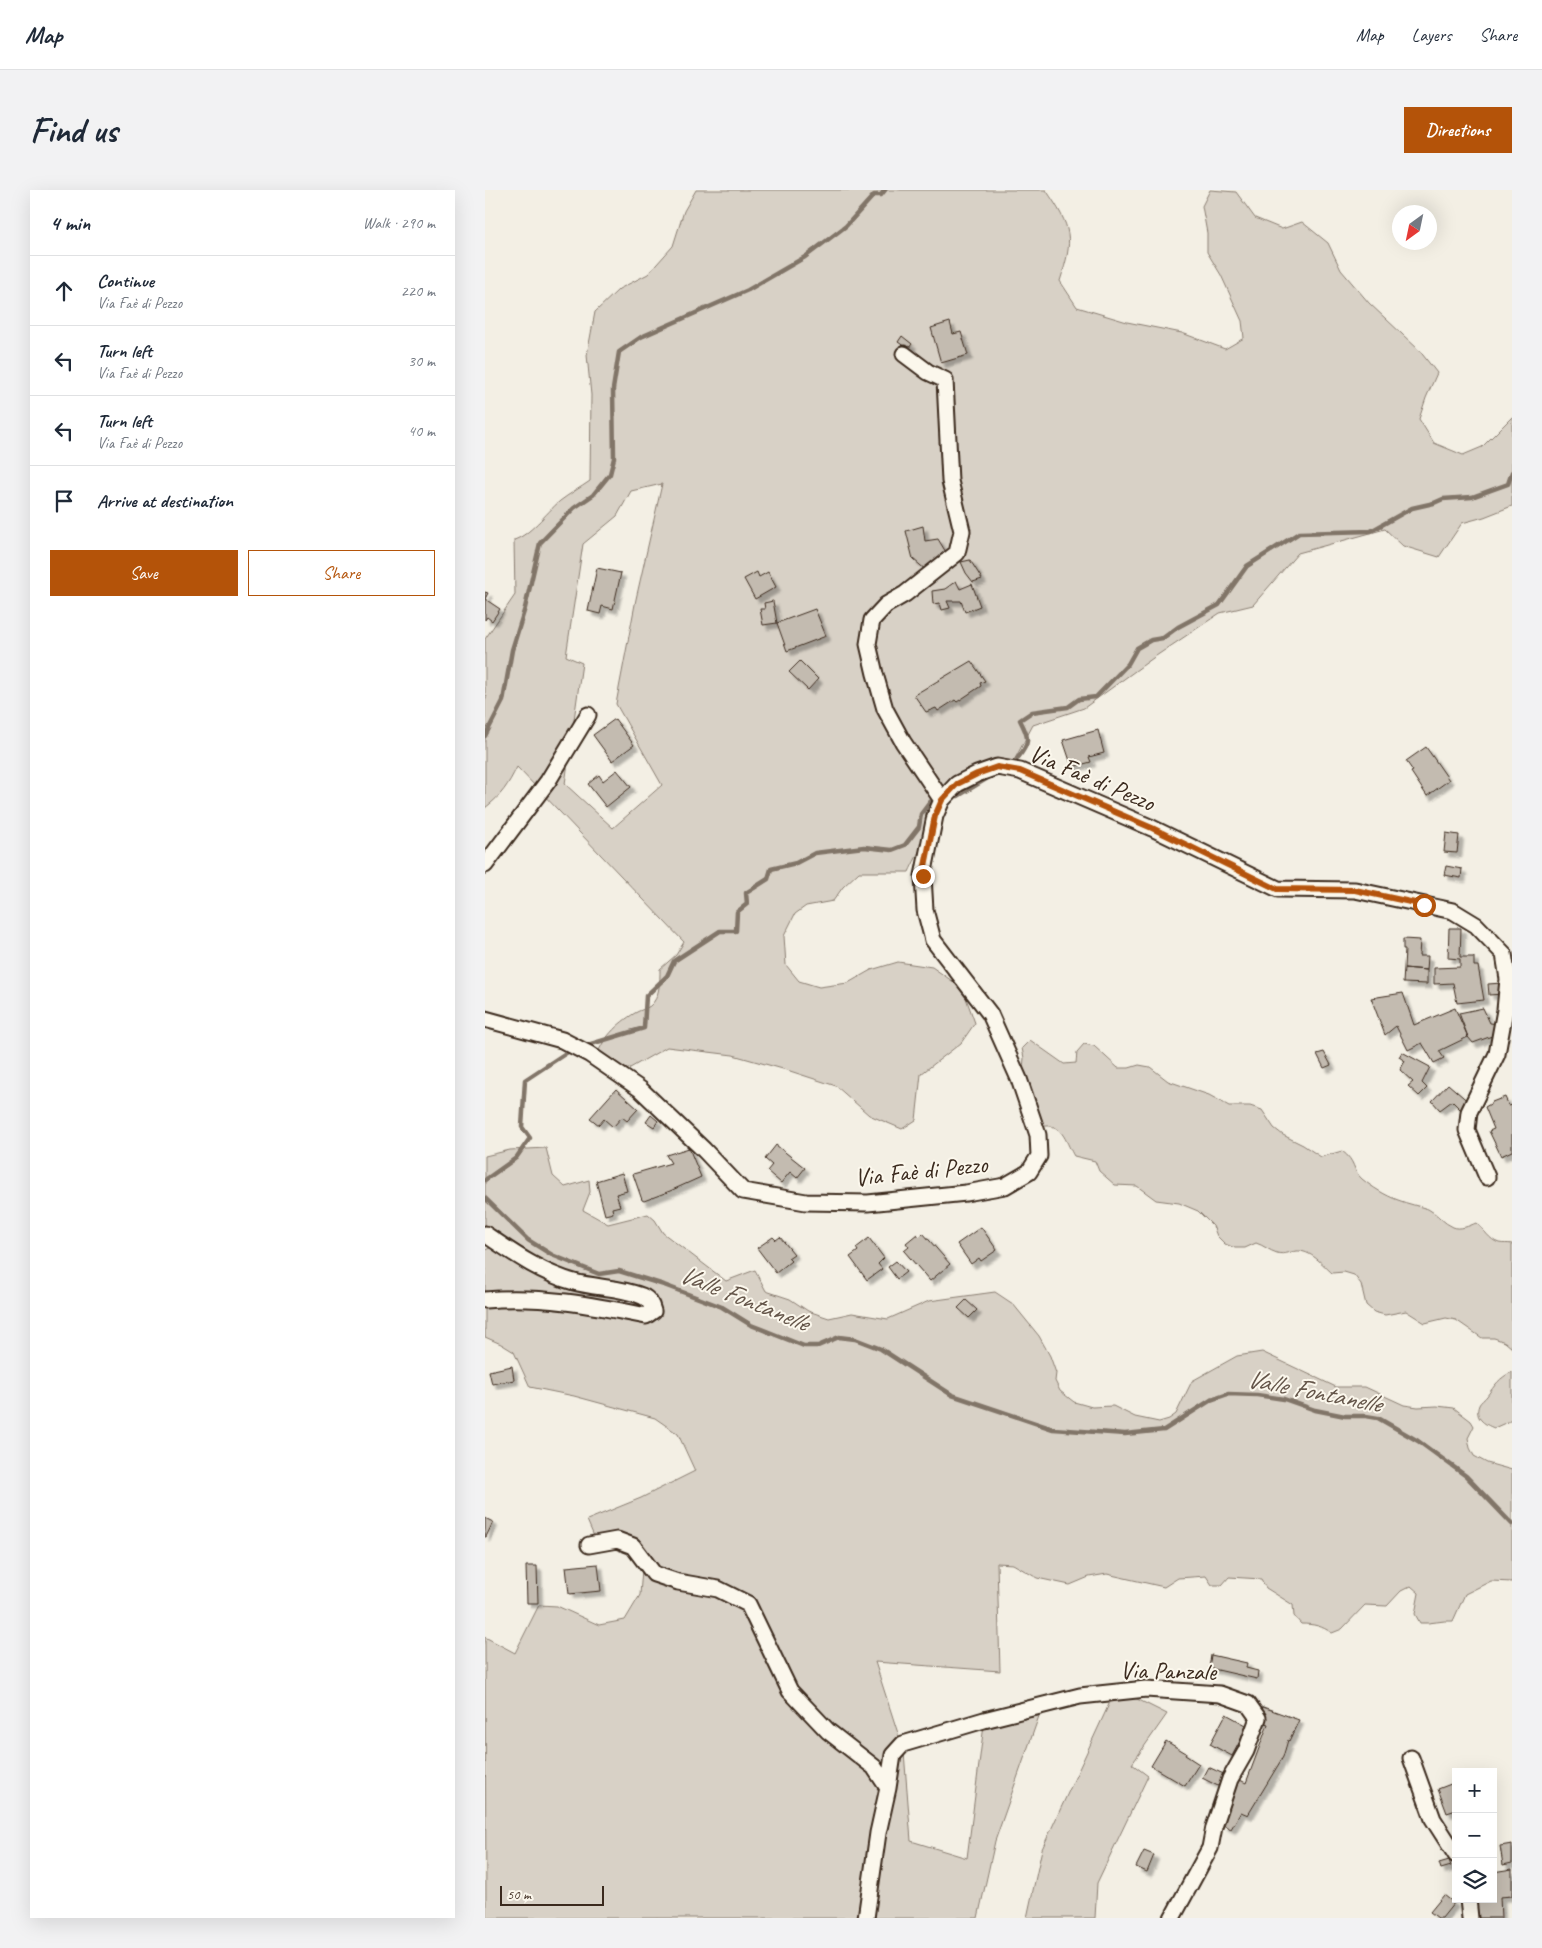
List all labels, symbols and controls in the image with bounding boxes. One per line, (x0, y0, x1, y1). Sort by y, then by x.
text: Map (25, 20, 62, 50)
text: Map (1356, 24, 1384, 46)
text: Layers (1412, 24, 1451, 46)
text: Share (1479, 24, 1517, 46)
button: Directions (1404, 107, 1512, 153)
text: Find us (30, 108, 117, 153)
north arrow (1392, 205, 1437, 250)
text: 4 min (50, 210, 90, 236)
text: Walk · 290 m (363, 213, 435, 233)
text: Continue (97, 269, 154, 293)
icon: ahead (50, 277, 78, 305)
text: 220 m (401, 281, 435, 301)
text: Via Faè di Pezzo (97, 293, 182, 313)
text: Turn left (97, 339, 152, 363)
icon: left (50, 347, 78, 375)
text: 30 m (408, 351, 435, 371)
text: Via Faè di Pezzo (97, 363, 182, 383)
text: Turn left (97, 409, 152, 433)
icon: left (50, 417, 78, 445)
text: 40 m (408, 421, 435, 441)
text: Via Faè di Pezzo (97, 433, 182, 453)
icon: arrive (50, 487, 78, 515)
text: Arrive at destination (97, 489, 233, 513)
button: Save (50, 550, 238, 596)
button: Share (248, 550, 435, 596)
street label: Via Faè di Pezzo (1024, 737, 1161, 819)
route end (912, 865, 935, 888)
route start (1413, 894, 1436, 917)
street label: Via Faè di Pezzo (853, 1148, 990, 1194)
water label: Valle Fontanelle (675, 1257, 816, 1340)
water label: Valle Fontanelle (1244, 1362, 1387, 1421)
street label: Via Panzale (1120, 1654, 1218, 1688)
map controls (1452, 1768, 1497, 1903)
button: + (1452, 1768, 1497, 1813)
button: − (1452, 1813, 1497, 1858)
button: layers (1452, 1858, 1497, 1903)
scale bar (500, 1883, 604, 1906)
text: 50 m (507, 1886, 531, 1903)

